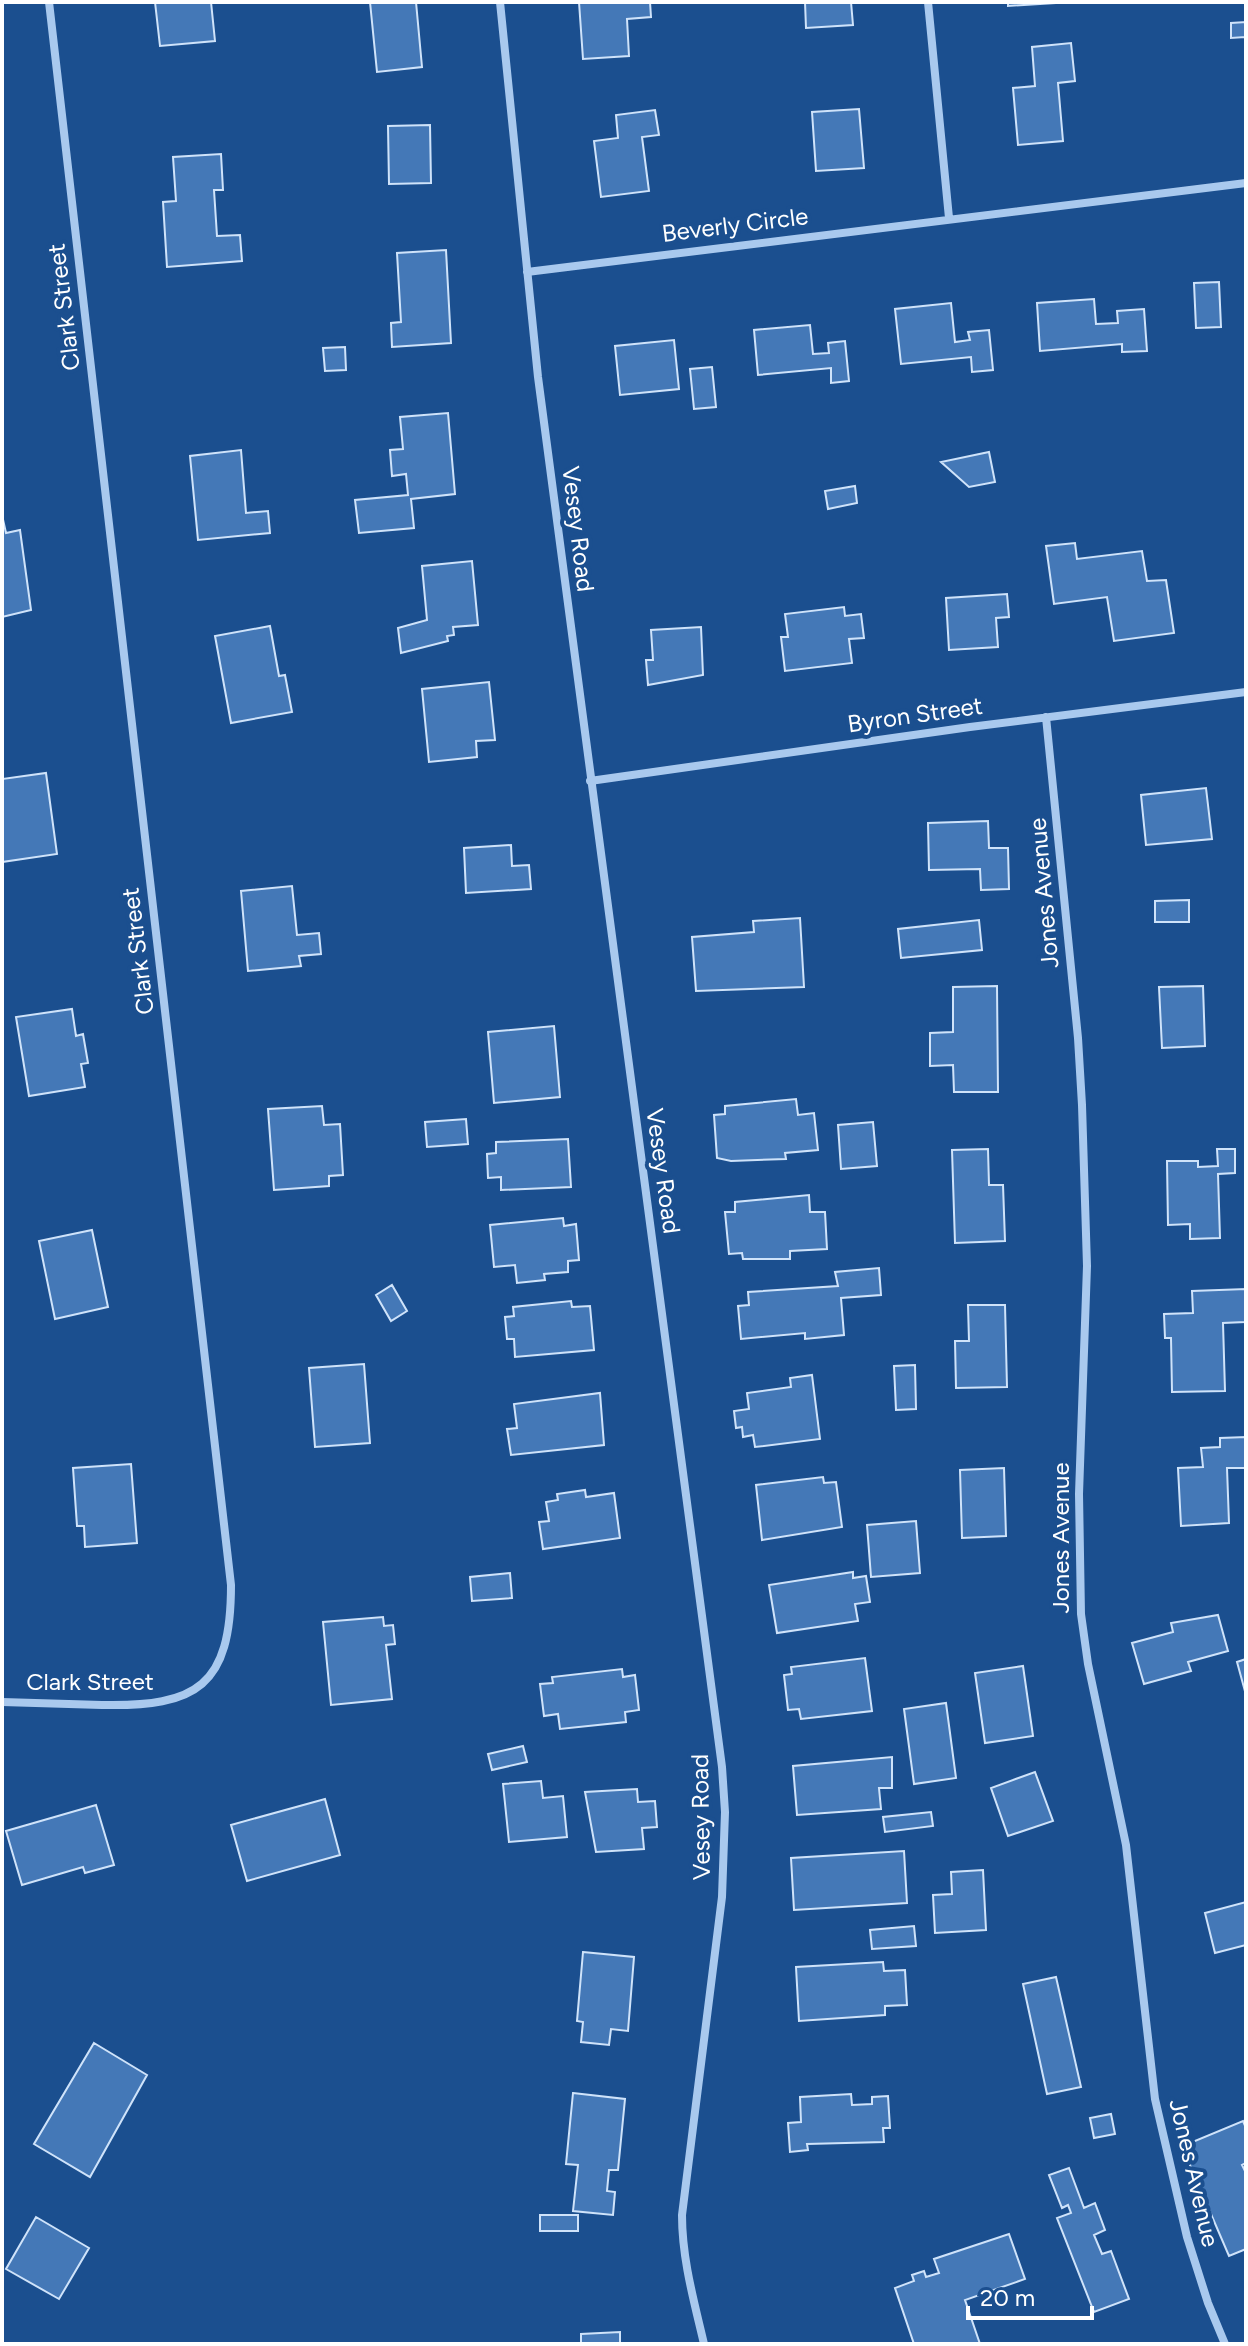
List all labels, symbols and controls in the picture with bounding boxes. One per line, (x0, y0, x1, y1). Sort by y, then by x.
street label: Beverly Circle (660, 201, 810, 248)
street label: Clark Street (41, 242, 86, 372)
street label: Vesey Road (556, 464, 601, 594)
street label: Byron Street (846, 691, 984, 738)
street label: Jones Avenue (1022, 817, 1065, 970)
street label: Clark Street (115, 886, 160, 1016)
street label: Vesey Road (640, 1106, 687, 1236)
street label: Jones Avenue (1046, 1462, 1075, 1614)
street label: Clark Street (26, 1667, 154, 1696)
street label: Vesey Road (685, 1753, 716, 1881)
street label: Jones Avenue (1163, 2096, 1226, 2250)
scale bar (968, 2270, 1092, 2320)
text: 20 m (980, 2283, 1035, 2312)

